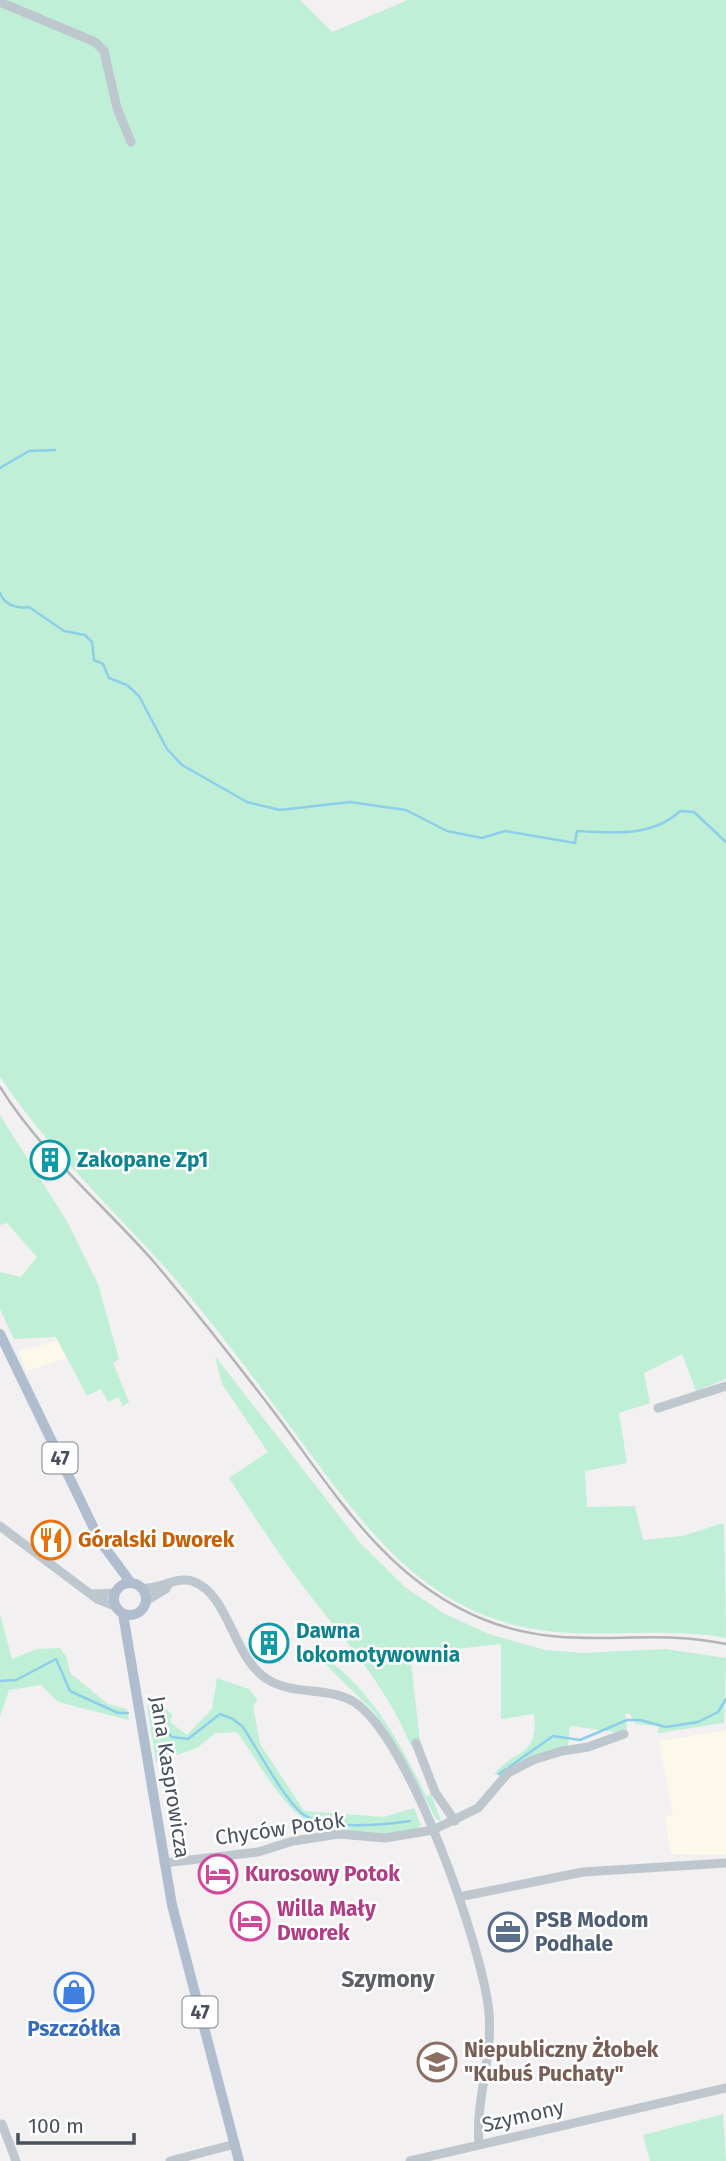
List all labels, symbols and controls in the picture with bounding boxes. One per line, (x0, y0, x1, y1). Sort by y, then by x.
building icon: Zakopane Zp1 (29, 1139, 71, 1181)
place label: Zakopane Zp1 (77, 1147, 208, 1173)
road number: 47 (42, 1442, 78, 1474)
restaurant icon: Góralski Dworek (30, 1519, 72, 1561)
place label: Góralski Dworek (78, 1527, 235, 1553)
place label: Dawna lokomotywownia (296, 1618, 460, 1668)
building icon: Dawna lokomotywownia (248, 1622, 290, 1664)
street label: Jana Kasprowicza (144, 1694, 196, 1860)
street label: Chyców Potok (214, 1807, 347, 1851)
hotel icon: Kurosowy Potok (197, 1853, 239, 1895)
place label: Kurosowy Potok (245, 1861, 400, 1887)
place label: Willa Mały Dworek (277, 1896, 376, 1946)
hotel icon: Willa Mały Dworek (229, 1900, 271, 1942)
place label: PSB Modom Podhale (535, 1907, 649, 1957)
office icon: PSB Modom Podhale (487, 1911, 529, 1953)
district label: Szymony (341, 1965, 436, 1993)
shop icon: Pszczółka (53, 1971, 95, 2013)
road number: 47 (182, 1996, 218, 2028)
place label: Pszczółka (27, 2016, 121, 2042)
place label: Niepubliczny Żłobek "Kubuś Puchaty" (464, 2036, 659, 2087)
school or university icon: Niepubliczny Żłobek "Kubuś Puchaty" (416, 2041, 458, 2083)
street label: Szymony (479, 2094, 567, 2138)
scale bar (18, 2102, 133, 2146)
text: 100 m (28, 2113, 84, 2139)

